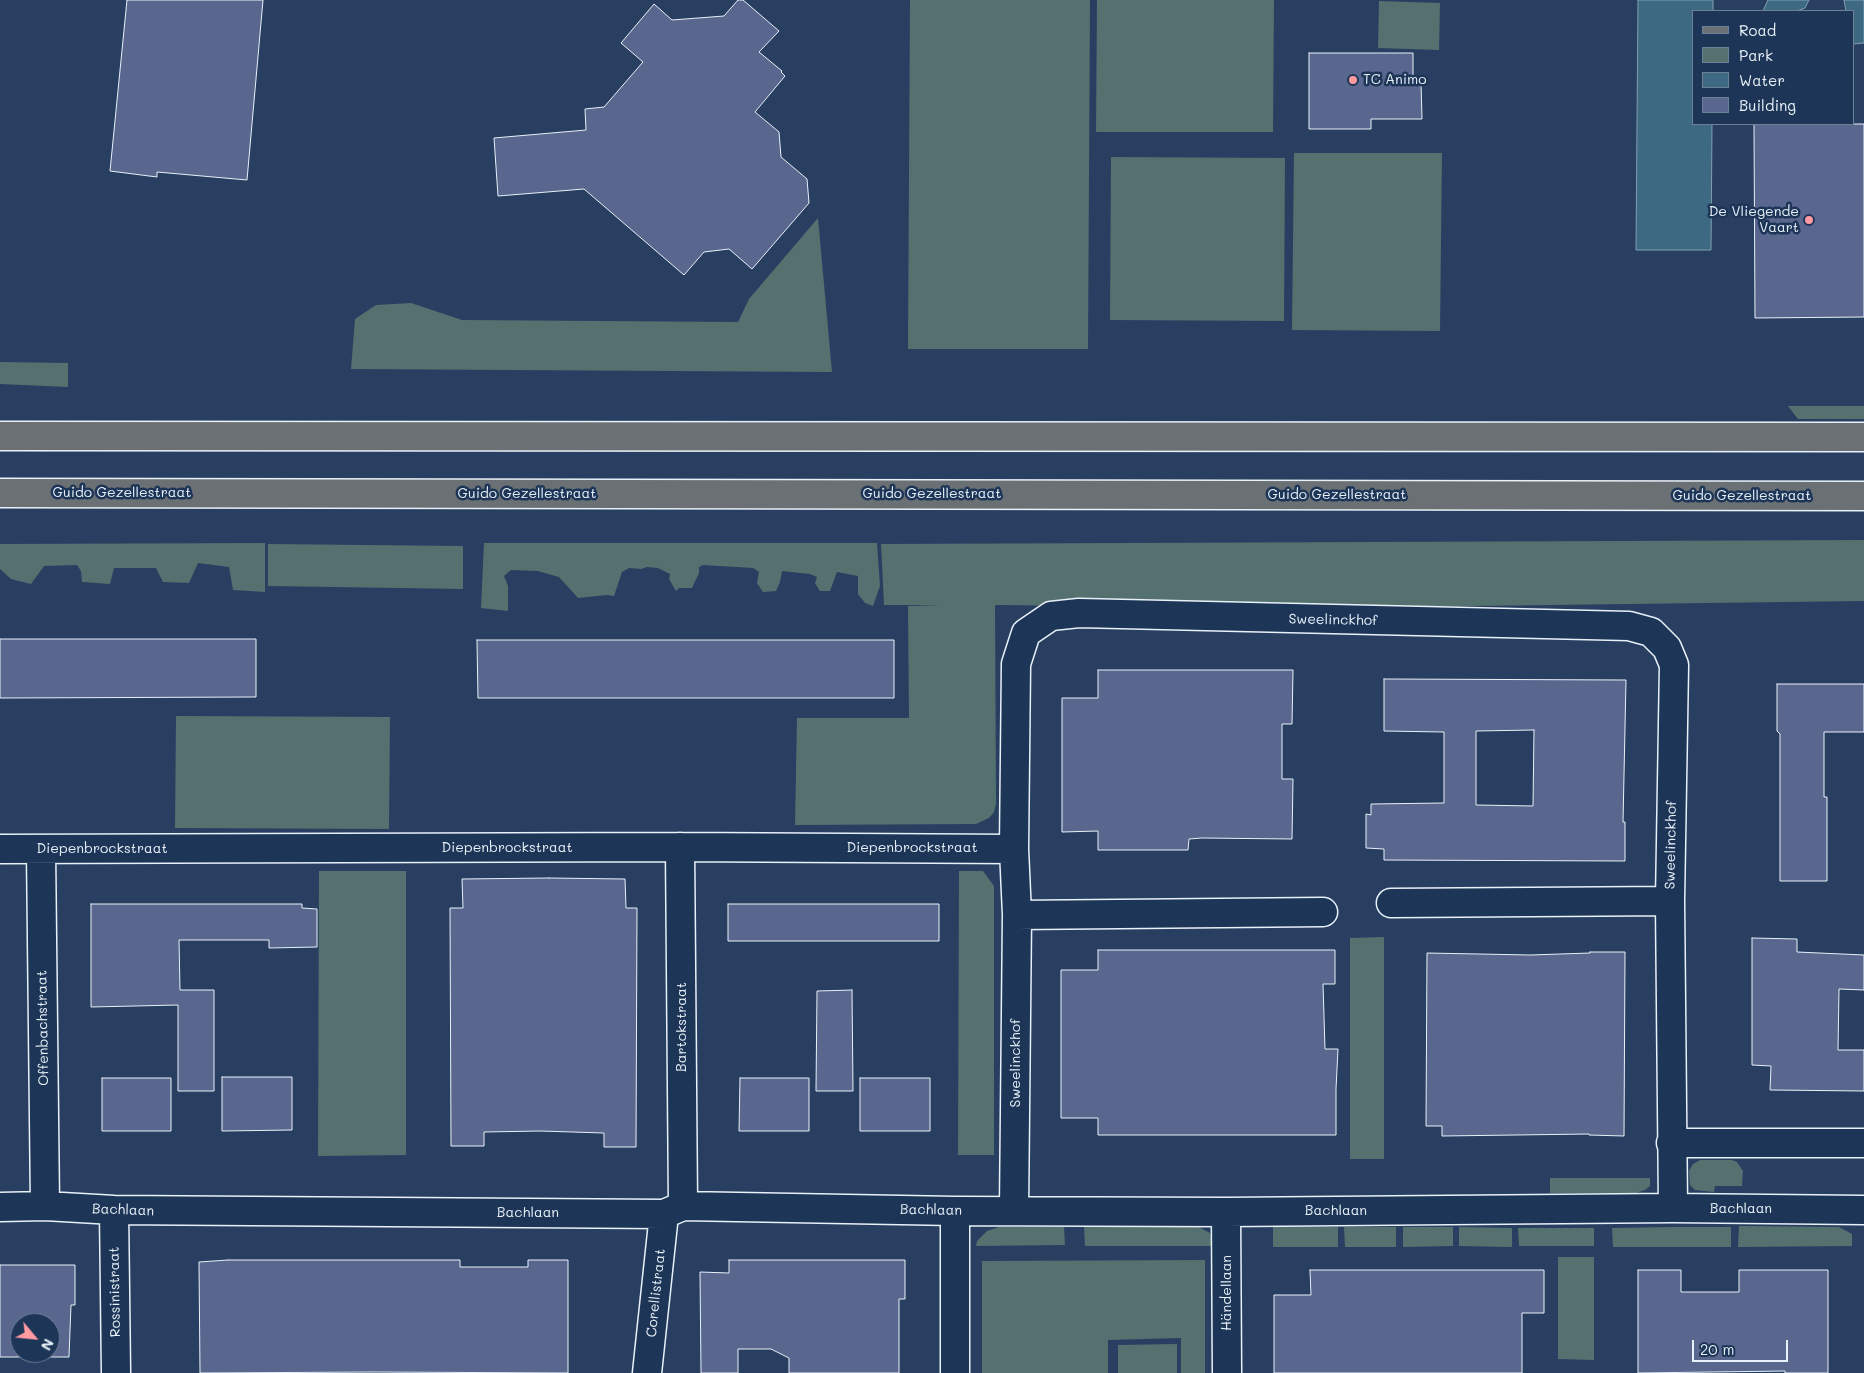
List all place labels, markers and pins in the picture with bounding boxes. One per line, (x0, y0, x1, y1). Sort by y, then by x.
place label: TC Animo (1363, 72, 1426, 88)
marker: TC Animo (1347, 74, 1359, 86)
place label: De Vliegende Vaart (1709, 204, 1799, 236)
marker: De Vliegende Vaart (1803, 214, 1815, 226)

